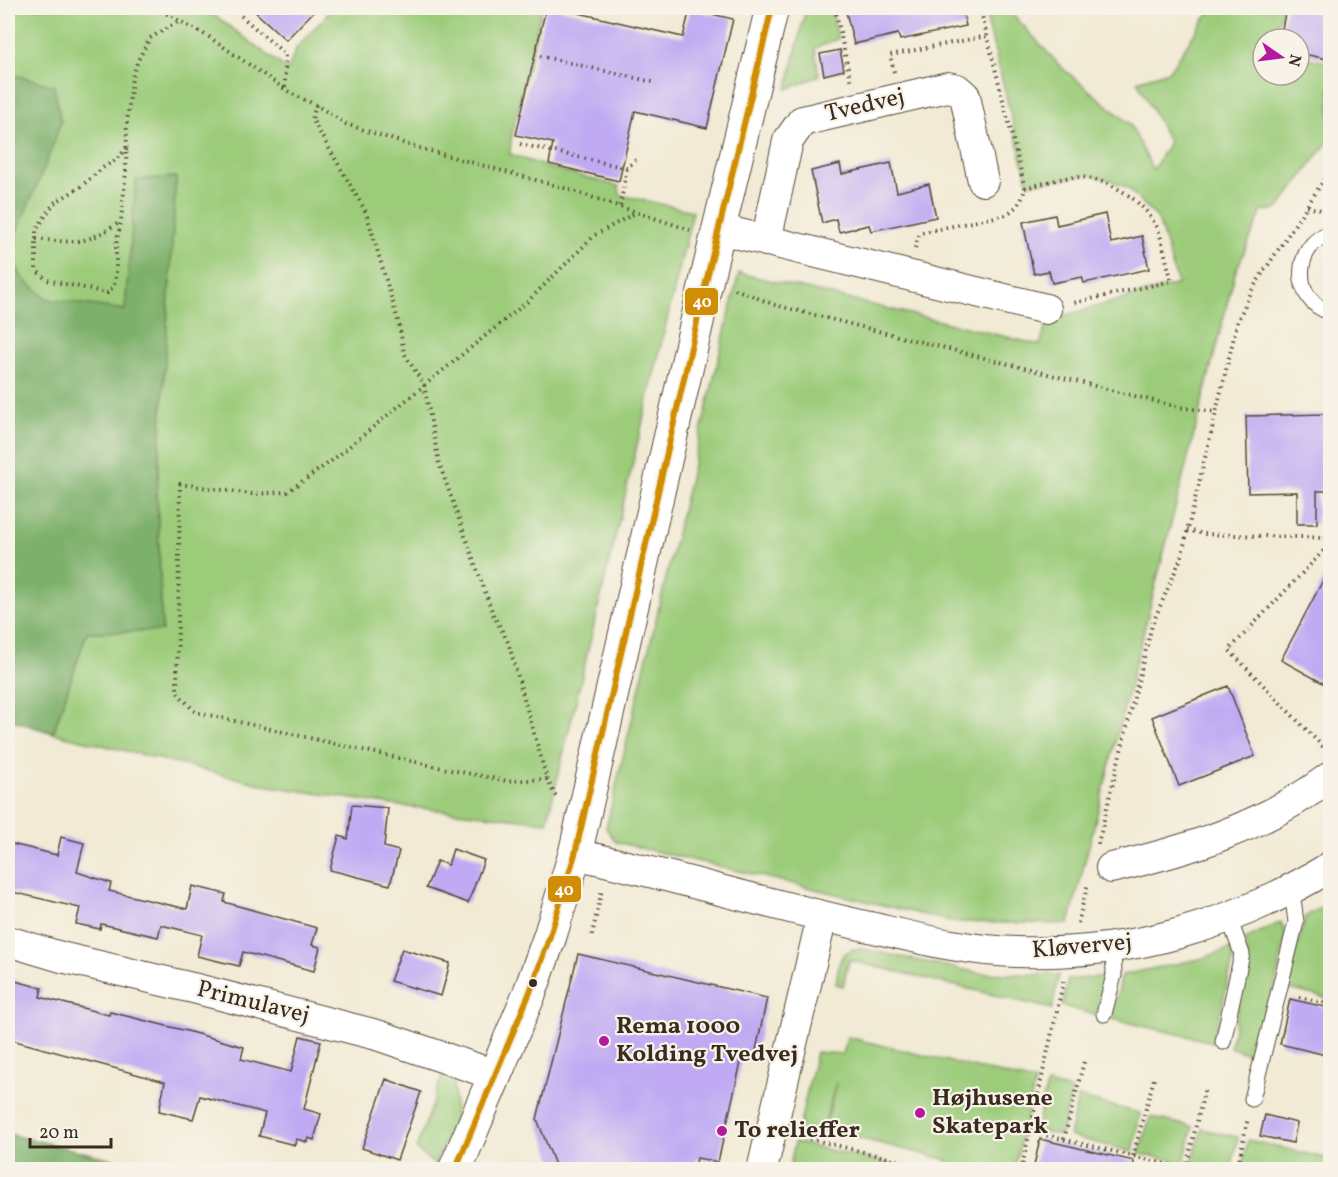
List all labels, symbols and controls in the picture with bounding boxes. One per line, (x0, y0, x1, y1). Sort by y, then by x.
north arrow (1251, 27, 1311, 87)
text: N (1281, 52, 1306, 69)
street label: Tvedvej (822, 80, 908, 132)
line badge: 40 (684, 287, 719, 316)
text: 40 (692, 292, 712, 314)
line badge: 40 (547, 875, 582, 903)
text: 40 (554, 880, 574, 902)
street label: Kløvervej (1030, 926, 1134, 968)
street label: Primulavej (193, 973, 313, 1033)
unlabelled marker (527, 977, 539, 989)
place label: Rema 1000 Kolding Tvedvej (616, 1010, 798, 1072)
marker: Rema 1000 Kolding Tvedvej (597, 1034, 611, 1048)
place label: Højhusene Skatepark (932, 1082, 1053, 1144)
marker: Højhusene Skatepark (913, 1106, 927, 1120)
scale bar (30, 1111, 111, 1149)
place label: To relieffer (734, 1114, 860, 1148)
text: 20 m (39, 1121, 79, 1146)
marker: To relieffer (715, 1124, 729, 1138)

